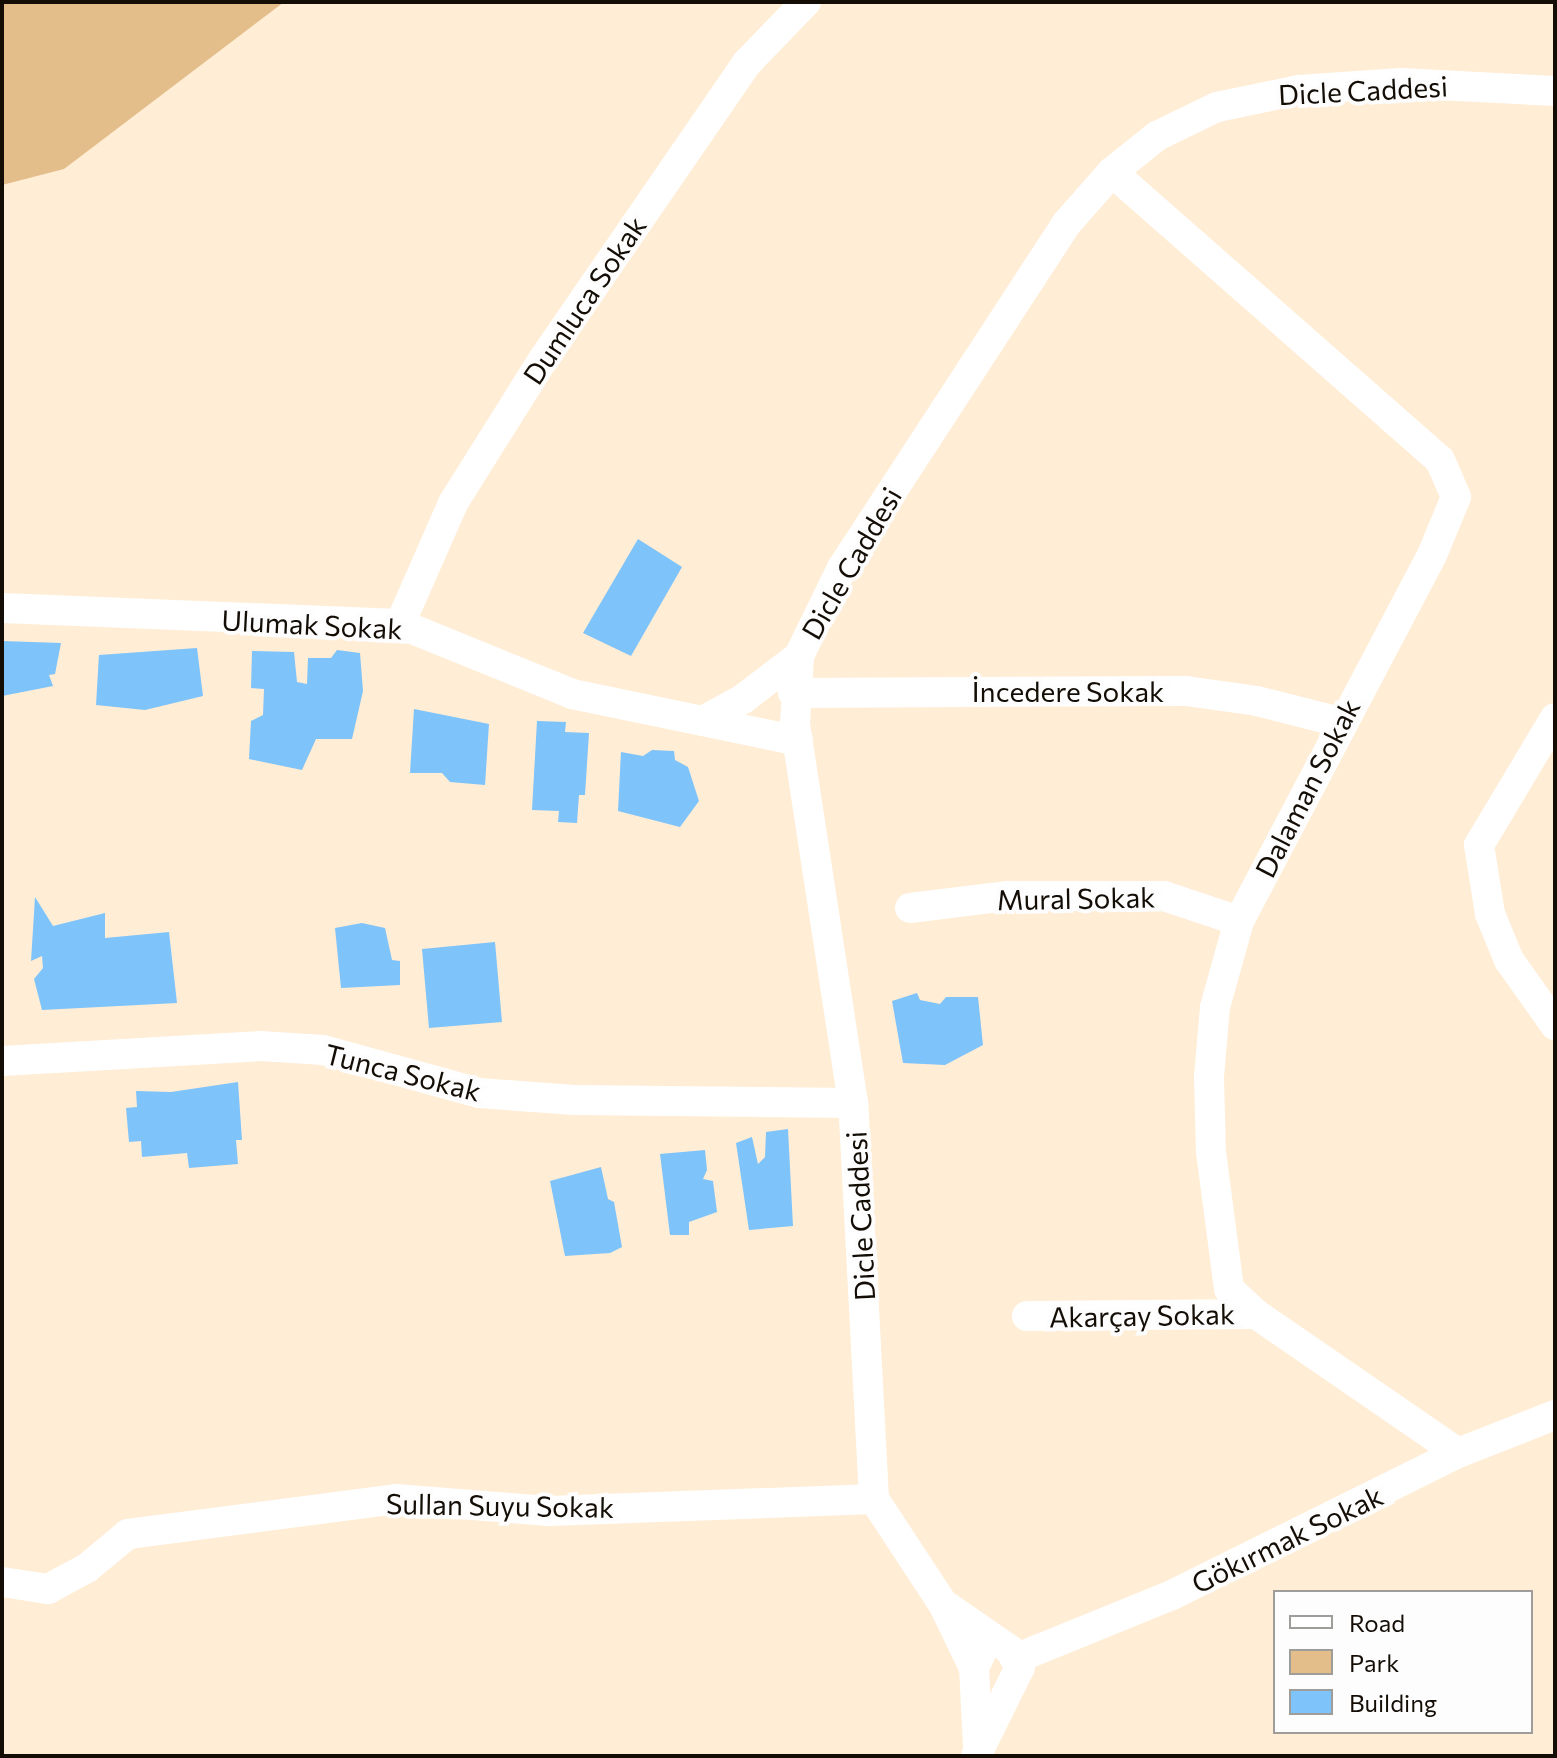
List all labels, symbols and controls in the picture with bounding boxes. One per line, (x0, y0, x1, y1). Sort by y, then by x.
street label: Dicle Caddesi (1277, 69, 1449, 111)
street label: Dumluca Sokak (515, 210, 653, 390)
street label: Dicle Caddesi (794, 481, 908, 645)
street label: Ulumak Sokak (221, 602, 403, 646)
street label: İncedere Sokak (972, 674, 1164, 708)
street label: Dalaman Sokak (1248, 693, 1366, 883)
street label: Mural Sokak (996, 880, 1156, 916)
street label: Tunca Sokak (322, 1036, 484, 1108)
street label: Dicle Caddesi (839, 1130, 881, 1302)
street label: Akarçay Sokak (1049, 1297, 1235, 1333)
street label: Gökırmak Sokak (1186, 1478, 1388, 1600)
street label: Sullan Suyu Sokak (386, 1486, 614, 1524)
legend (1273, 1590, 1533, 1734)
text: Road (1349, 1608, 1405, 1637)
text: Park (1349, 1648, 1399, 1677)
text: Building (1349, 1688, 1437, 1717)

